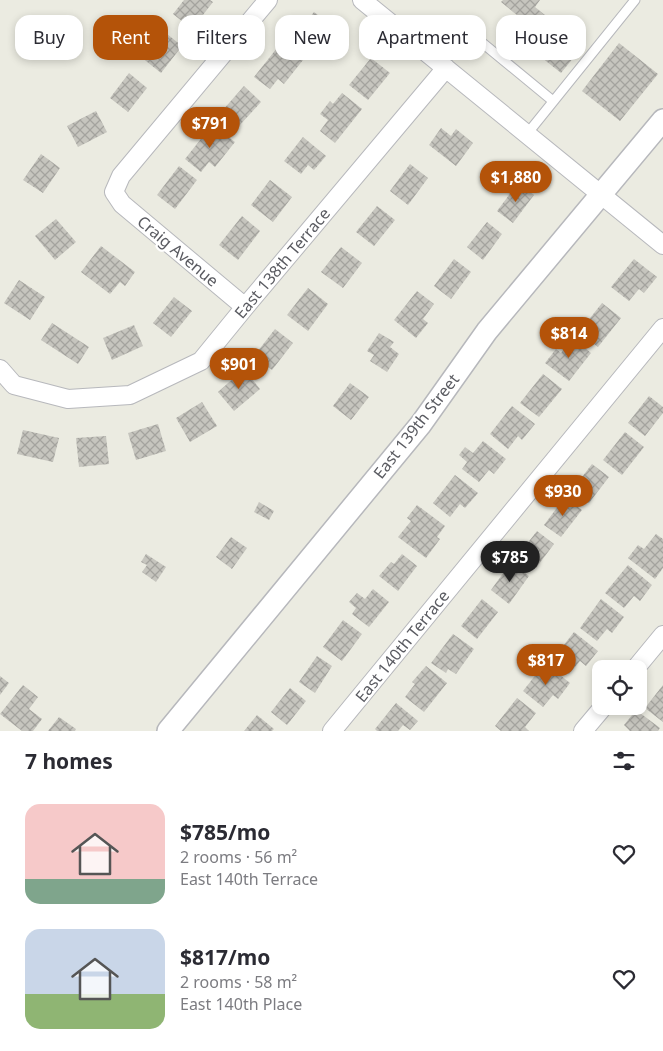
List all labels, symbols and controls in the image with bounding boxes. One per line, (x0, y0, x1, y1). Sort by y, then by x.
chip: Buy (15, 15, 83, 60)
chip: Rent (93, 15, 168, 60)
chip: Filters (178, 15, 265, 60)
chip: New (275, 15, 349, 60)
chip: Apartment (359, 15, 486, 60)
chip: House (496, 15, 586, 60)
pin: $791 (180, 106, 240, 149)
text: $791 (192, 112, 228, 134)
pin: $1,880 (475, 160, 557, 203)
text: $1,880 (491, 166, 541, 188)
street label: East 138th Terrace (229, 203, 335, 323)
street label: Craig Avenue (133, 211, 223, 291)
pin: $814 (539, 316, 599, 359)
text: $814 (551, 322, 587, 344)
pin: $901 (209, 348, 269, 390)
text: $901 (221, 353, 257, 375)
street label: East 139th Street (368, 369, 464, 483)
pin: $930 (533, 474, 593, 517)
text: $930 (545, 480, 581, 502)
pin: $785 (480, 540, 540, 583)
text: $785 (492, 546, 528, 568)
street label: East 140th Terrace (350, 585, 454, 707)
pin: $817 (516, 644, 576, 686)
text: $817 (528, 649, 564, 671)
map controls (592, 660, 647, 715)
button: locate (592, 660, 647, 715)
text: 7 homes (25, 747, 113, 775)
icon: filters (610, 747, 638, 775)
text: $785/mo (180, 818, 270, 846)
icon: home (65, 824, 125, 884)
icon: heart (610, 840, 638, 868)
text: 2 rooms · 56 m² (180, 846, 297, 868)
text: East 140th Terrace (180, 868, 318, 890)
text: $817/mo (180, 943, 270, 971)
icon: home (65, 949, 125, 1009)
icon: heart (610, 965, 638, 993)
text: 2 rooms · 58 m² (180, 971, 297, 993)
text: East 140th Place (180, 993, 302, 1015)

